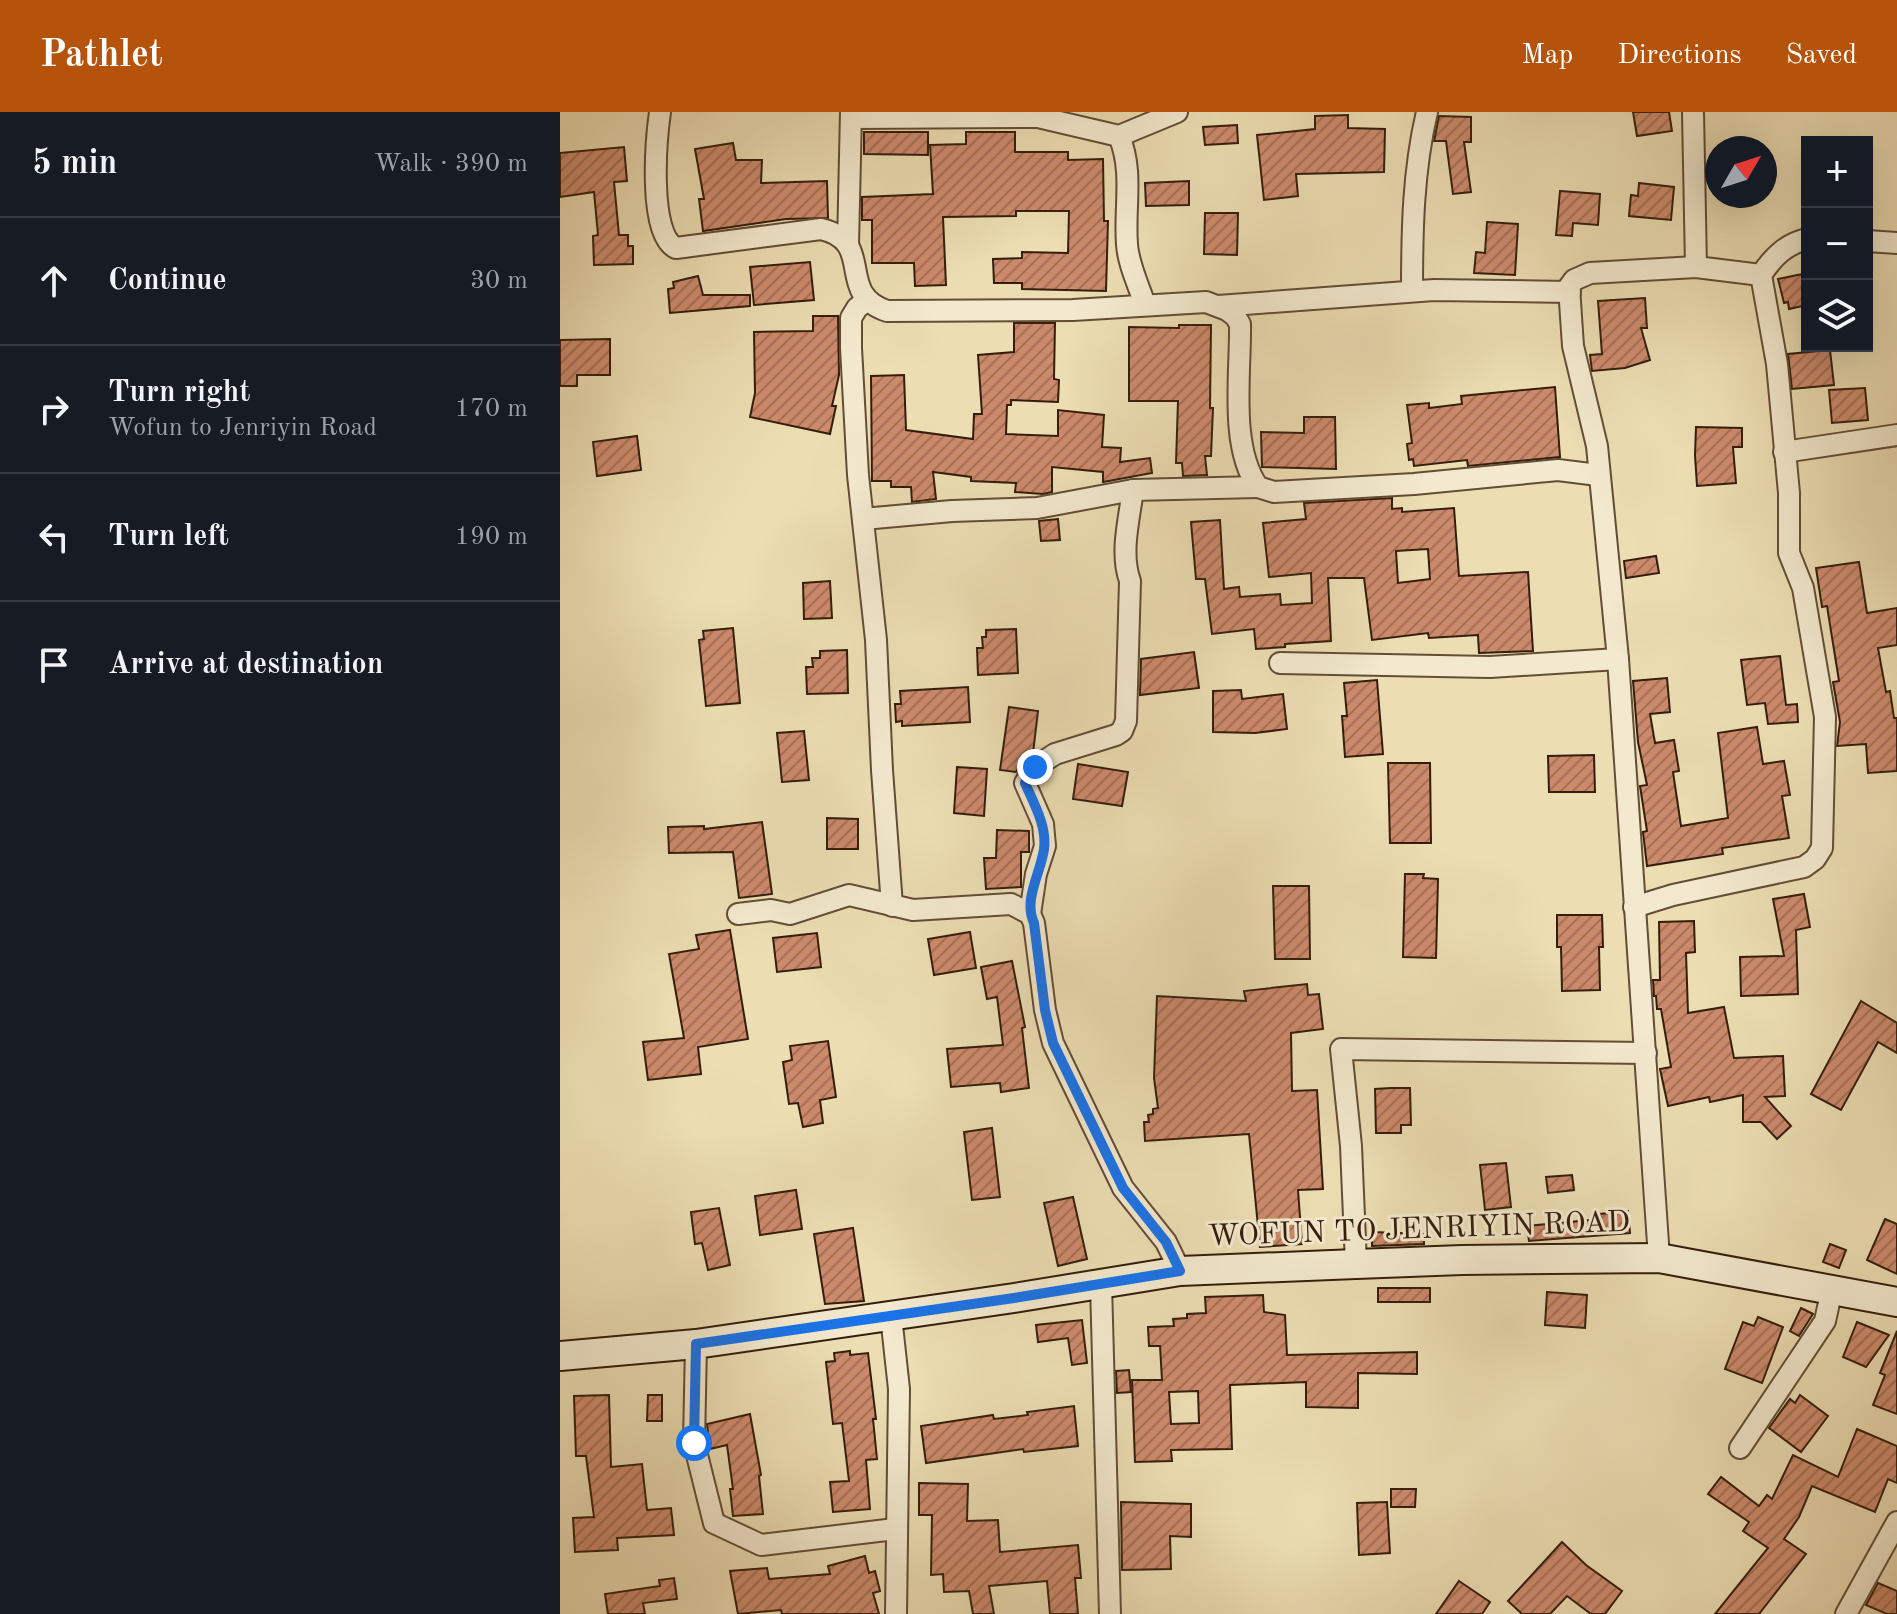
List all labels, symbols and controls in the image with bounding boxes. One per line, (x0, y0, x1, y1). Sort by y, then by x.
text: Pathlet (40, 37, 163, 75)
text: Map (1521, 42, 1573, 70)
text: Directions (1617, 42, 1742, 70)
text: Saved (1786, 42, 1857, 70)
north arrow (1705, 136, 1777, 208)
map controls (1801, 136, 1873, 352)
button: + (1801, 136, 1873, 208)
text: 5 min (32, 147, 117, 181)
text: Walk · 390 m (374, 151, 528, 177)
button: − (1801, 208, 1873, 280)
icon: ahead (32, 259, 76, 303)
text: Continue (108, 266, 227, 296)
text: 30 m (470, 268, 528, 294)
button: layers (1801, 280, 1873, 352)
text: Turn right (108, 378, 250, 408)
icon: right (32, 387, 76, 431)
text: 170 m (455, 396, 528, 422)
text: Wofun to Jenriyin Road (108, 415, 377, 441)
icon: left (32, 515, 76, 559)
text: Turn left (108, 522, 229, 552)
text: 190 m (455, 524, 528, 550)
icon: arrive (32, 643, 76, 687)
text: Arrive at destination (108, 650, 383, 680)
route end (1017, 749, 1053, 785)
street label: WOFUN TO JENRIYIN ROAD (1207, 1208, 1631, 1252)
route start (676, 1425, 712, 1461)

